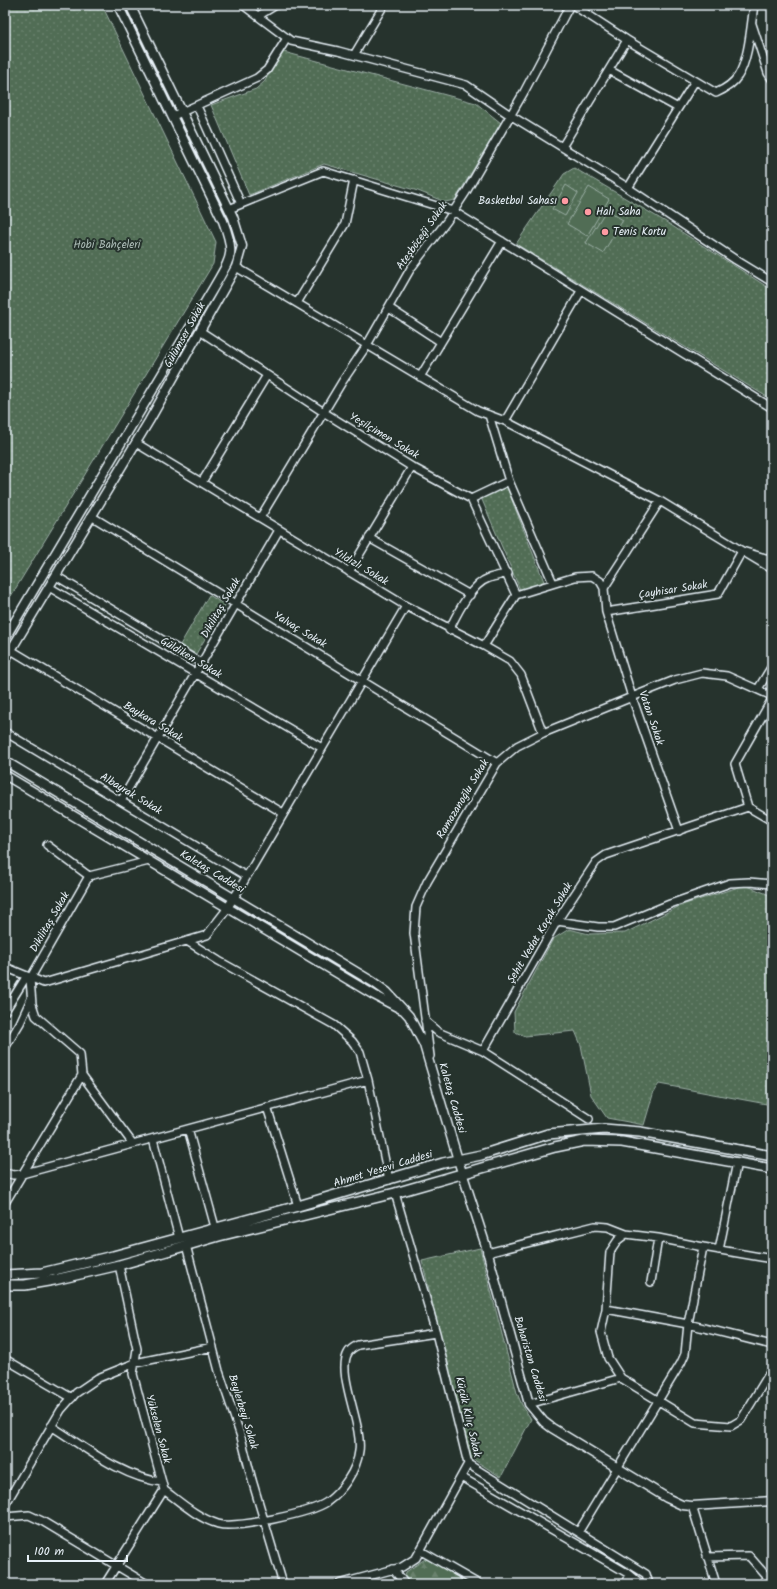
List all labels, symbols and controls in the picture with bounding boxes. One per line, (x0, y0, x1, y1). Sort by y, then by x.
place label: Basketbol Sahası (478, 192, 557, 210)
marker: Basketbol Sahası (560, 196, 570, 206)
street label: Ateşböceği Sokak (392, 198, 453, 274)
place label: Halı Saha (596, 203, 641, 221)
marker: Halı Saha (583, 207, 593, 217)
place label: Tenis Kortu (613, 223, 667, 241)
marker: Tenis Kortu (600, 227, 610, 237)
park label: Hobi Bahçeleri (74, 236, 141, 254)
street label: Gülümser Sokak (160, 298, 211, 371)
street label: Yeşilçimen Sokak (345, 408, 423, 465)
street label: Yıldızlı Sokak (330, 543, 393, 591)
street label: Dikilitaş Sokak (196, 573, 246, 642)
street label: Çayhisar Sokak (637, 576, 710, 604)
street label: Yalvaç Sokak (270, 607, 331, 653)
street label: Güldiken Sokak (157, 632, 226, 684)
street label: Vatan Sokak (633, 688, 669, 749)
street label: Baykara Sokak (120, 697, 187, 747)
street label: Ramazanoğlu Sokak (432, 755, 494, 842)
street label: Albayrak Sokak (96, 768, 166, 820)
street label: Kaletaş Caddesi (176, 846, 248, 899)
street label: Şehit Vedat Koçak Sokak (503, 878, 578, 987)
street label: Dikilitaş Sokak (25, 887, 75, 956)
street label: Kaletaş Caddesi (433, 1061, 471, 1136)
street label: Ahmet Yesevi Caddesi (331, 1145, 435, 1193)
street label: Baharistan Caddesi (508, 1314, 552, 1404)
street label: Beylerbeyi Sokak (223, 1372, 263, 1453)
street label: Küçük Kılıç Sokak (450, 1375, 486, 1460)
street label: Yükselen Sokak (140, 1393, 176, 1466)
scale bar (28, 1537, 127, 1563)
text: 100 m (34, 1542, 65, 1561)

